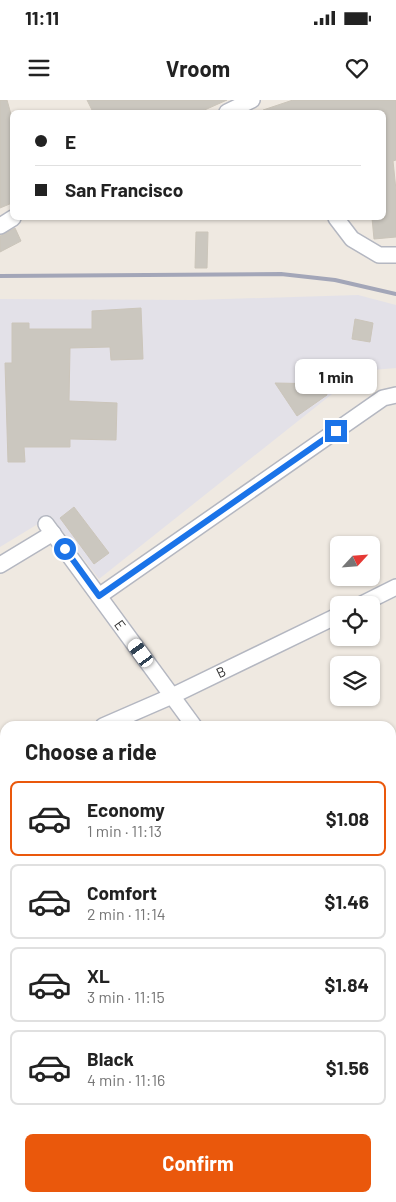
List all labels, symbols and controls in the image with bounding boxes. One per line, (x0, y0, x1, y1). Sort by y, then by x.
text: 11:11 (25, 6, 59, 29)
icon: menu (25, 54, 53, 82)
icon: heart (343, 54, 371, 82)
text: Vroom (166, 55, 230, 81)
text: E (65, 130, 76, 153)
text: San Francisco (65, 178, 183, 201)
callout: 1 min (295, 358, 377, 394)
text: 1 min (318, 367, 354, 386)
route end (325, 420, 347, 442)
north arrow (330, 536, 380, 586)
map controls (330, 536, 380, 706)
route start (54, 538, 76, 560)
button: locate (330, 596, 380, 646)
street label: E (111, 616, 130, 633)
car (126, 636, 155, 670)
button: layers (330, 656, 380, 706)
street label: B (213, 662, 228, 681)
text: Choose a ride (25, 738, 157, 764)
icon: car (27, 796, 72, 841)
text: Economy (87, 798, 165, 821)
text: $1.08 (326, 807, 369, 830)
text: 1 min · 11:13 (87, 821, 162, 840)
icon: car (27, 879, 72, 924)
text: Comfort (87, 881, 157, 904)
text: $1.46 (325, 890, 369, 913)
text: 2 min · 11:14 (87, 904, 166, 923)
icon: car (27, 962, 72, 1007)
text: XL (87, 964, 110, 987)
text: $1.84 (325, 973, 369, 996)
text: 3 min · 11:15 (87, 987, 165, 1006)
icon: car (27, 1045, 72, 1090)
text: Black (87, 1047, 134, 1070)
text: $1.56 (326, 1056, 369, 1079)
text: 4 min · 11:16 (87, 1070, 165, 1089)
button: Confirm (25, 1134, 371, 1192)

